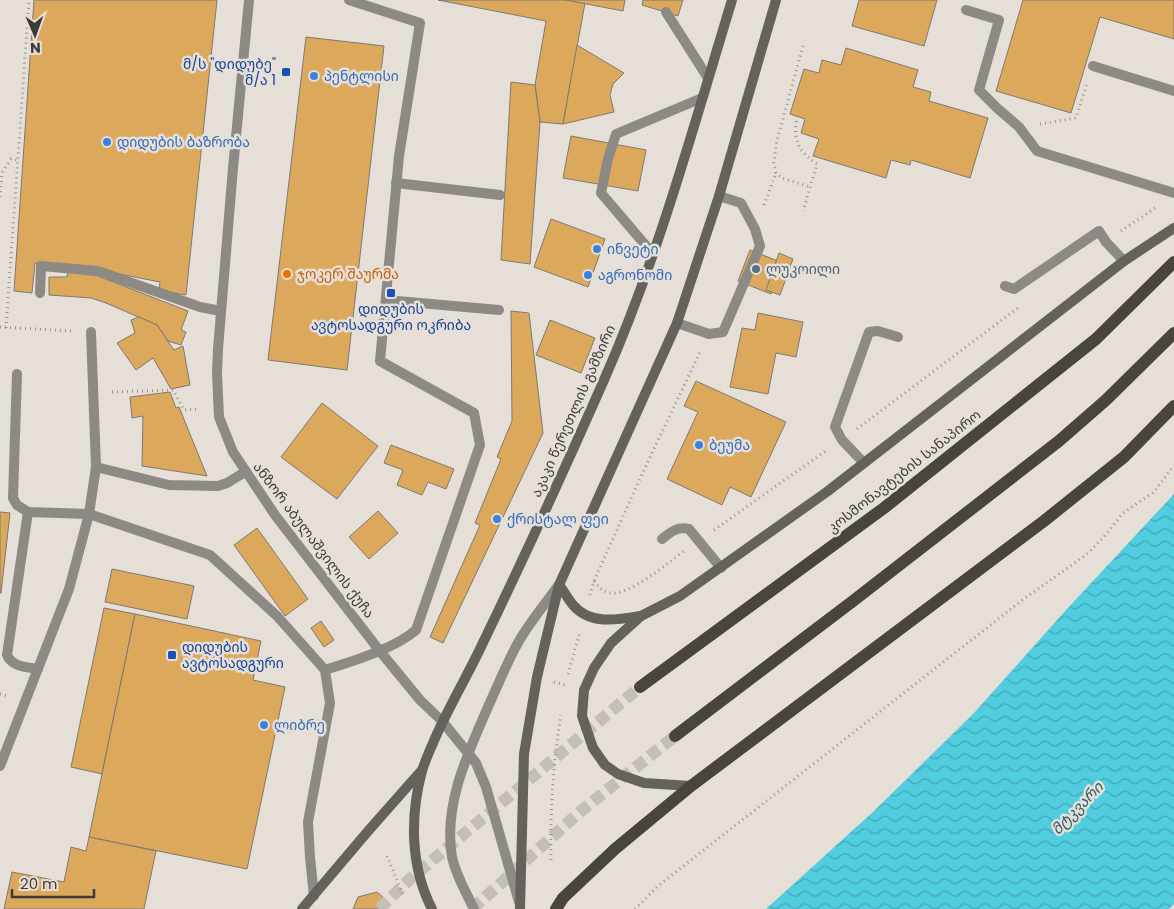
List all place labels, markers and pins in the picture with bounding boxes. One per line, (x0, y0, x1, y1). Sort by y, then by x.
place label: მ/ს "დიდუბე" მ/ა 1 (183, 54, 276, 90)
marker: მ/ს "დიდუბე" მ/ა 1 (280, 66, 292, 78)
place label: პენტლისი (324, 66, 399, 86)
marker: პენტლისი (308, 70, 320, 82)
place label: დიდუბის ბაზრობა (117, 132, 250, 152)
marker: დიდუბის ბაზრობა (101, 136, 113, 148)
place label: ინვეტი (607, 239, 659, 259)
marker: ინვეტი (591, 243, 603, 255)
place label: ლუკოილი (766, 259, 840, 279)
marker: ლუკოილი (750, 263, 762, 275)
place label: ჯოკერ შაურმა (297, 264, 399, 284)
place label: აგრონომი (598, 265, 672, 285)
marker: ჯოკერ შაურმა (281, 268, 293, 280)
marker: აგრონომი (582, 269, 594, 281)
marker: დიდუბის ავტოსადგური ოკრიბა (385, 287, 397, 299)
place label: დიდუბის ავტოსადგური ოკრიბა (311, 299, 471, 335)
place label: ბეუმა (709, 435, 750, 455)
marker: ბეუმა (693, 439, 705, 451)
place label: ქრისტალ ფეი (507, 509, 609, 529)
marker: ქრისტალ ფეი (491, 513, 503, 525)
place label: დიდუბის ავტოსადგური (182, 637, 284, 673)
marker: დიდუბის ავტოსადგური (166, 649, 178, 661)
place label: ლიბრე (274, 715, 325, 735)
marker: ლიბრე (258, 719, 270, 731)

